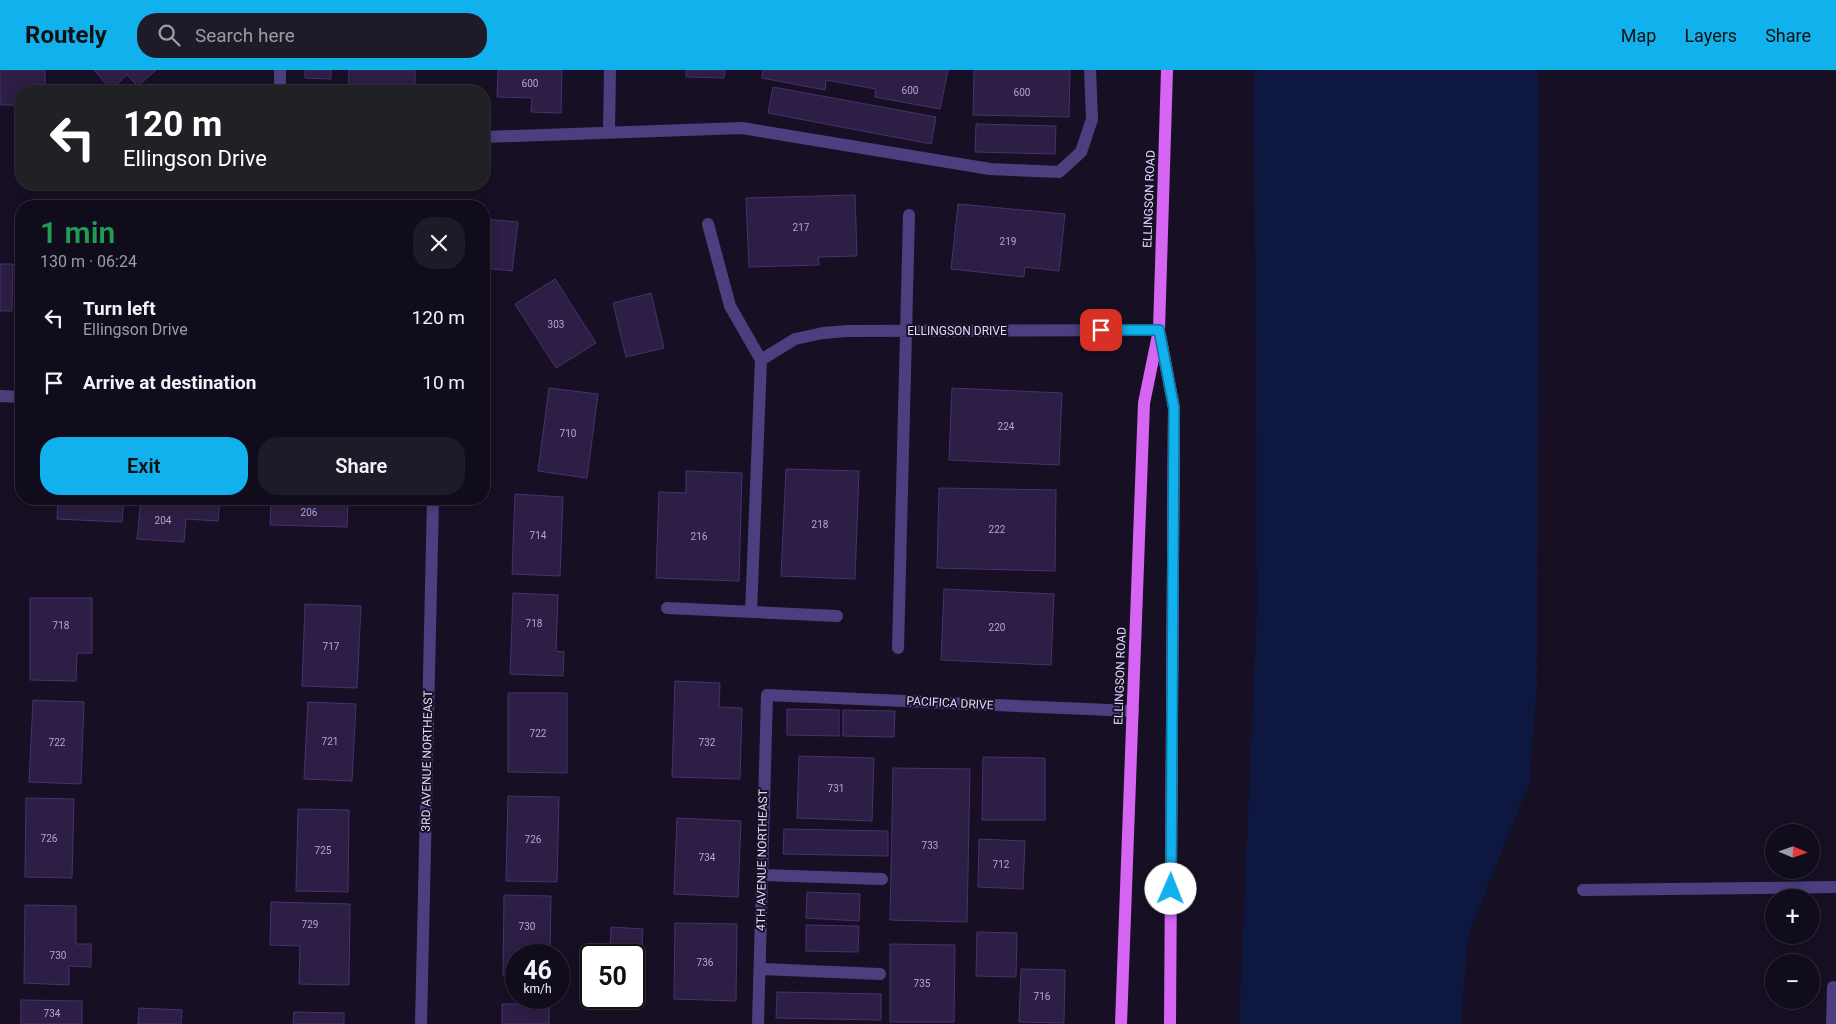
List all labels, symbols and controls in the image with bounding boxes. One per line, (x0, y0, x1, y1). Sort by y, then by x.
search box (137, 13, 487, 58)
text: Routely (25, 21, 107, 49)
icon: search (155, 21, 183, 49)
text: Search here (195, 24, 295, 47)
text: Map (1621, 25, 1656, 46)
text: Layers (1684, 25, 1737, 46)
text: Share (1765, 25, 1811, 46)
house number: 600 (522, 78, 539, 89)
house number: 600 (902, 85, 919, 96)
house number: 600 (1014, 87, 1031, 98)
text: 120 m (123, 104, 222, 145)
icon: left (40, 105, 105, 170)
text: Ellingson Drive (123, 146, 267, 171)
street label: ELLINGSON ROAD (1140, 150, 1158, 248)
text: 1 min (40, 215, 115, 250)
button: close (413, 217, 465, 269)
house number: 217 (793, 222, 810, 233)
house number: 219 (1000, 236, 1016, 247)
text: 130 m · 06:24 (40, 252, 137, 271)
text: Turn left (83, 297, 156, 320)
icon: left (40, 304, 68, 332)
text: 120 m (412, 306, 465, 329)
pin (1080, 309, 1122, 351)
icon: arrive (1087, 316, 1115, 344)
house number: 303 (548, 319, 564, 330)
text: Ellingson Drive (83, 320, 188, 339)
street label: ELLINGSON DRIVE (907, 324, 1007, 338)
icon: arrive (40, 369, 68, 397)
text: Arrive at destination (83, 371, 256, 394)
text: 10 m (422, 371, 465, 394)
house number: 224 (998, 421, 1015, 432)
house number: 710 (560, 428, 577, 439)
button: Exit (40, 437, 248, 495)
button: Share (258, 437, 465, 495)
house number: 206 (301, 507, 318, 518)
house number: 204 (155, 515, 172, 526)
house number: 218 (812, 519, 829, 530)
house number: 222 (989, 524, 1006, 535)
house number: 714 (530, 530, 547, 541)
house number: 216 (691, 531, 708, 542)
house number: 718 (526, 618, 543, 629)
house number: 718 (53, 620, 70, 631)
house number: 220 (989, 622, 1006, 633)
street label: ELLINGSON ROAD (1111, 627, 1129, 725)
house number: 717 (323, 641, 340, 652)
street label: 3RD AVENUE NORTHEAST (419, 690, 435, 832)
street label: PACIFICA DRIVE (906, 694, 994, 712)
house number: 722 (530, 728, 547, 739)
house number: 721 (322, 736, 338, 747)
house number: 722 (49, 737, 66, 748)
house number: 732 (699, 737, 716, 748)
house number: 731 (828, 783, 844, 794)
street label: 4TH AVENUE NORTHEAST (754, 789, 770, 931)
north arrow (1765, 824, 1820, 879)
map controls (1765, 824, 1820, 1009)
house number: 726 (41, 833, 58, 844)
house number: 726 (525, 834, 542, 845)
house number: 733 (922, 840, 938, 851)
house number: 725 (315, 845, 332, 856)
house number: 734 (699, 852, 716, 863)
house number: 712 (993, 859, 1010, 870)
position arrow (1144, 862, 1196, 914)
button: + (1765, 889, 1820, 944)
house number: 729 (302, 919, 318, 930)
house number: 730 (519, 921, 536, 932)
speed limit sign: 50 (580, 944, 645, 1009)
house number: 730 (50, 950, 67, 961)
button: − (1765, 954, 1820, 1009)
text: 46 (523, 956, 552, 985)
house number: 736 (697, 957, 714, 968)
house number: 735 (914, 978, 931, 989)
text: km/h (523, 982, 552, 996)
house number: 716 (1034, 991, 1051, 1002)
house number: 734 (44, 1008, 61, 1019)

